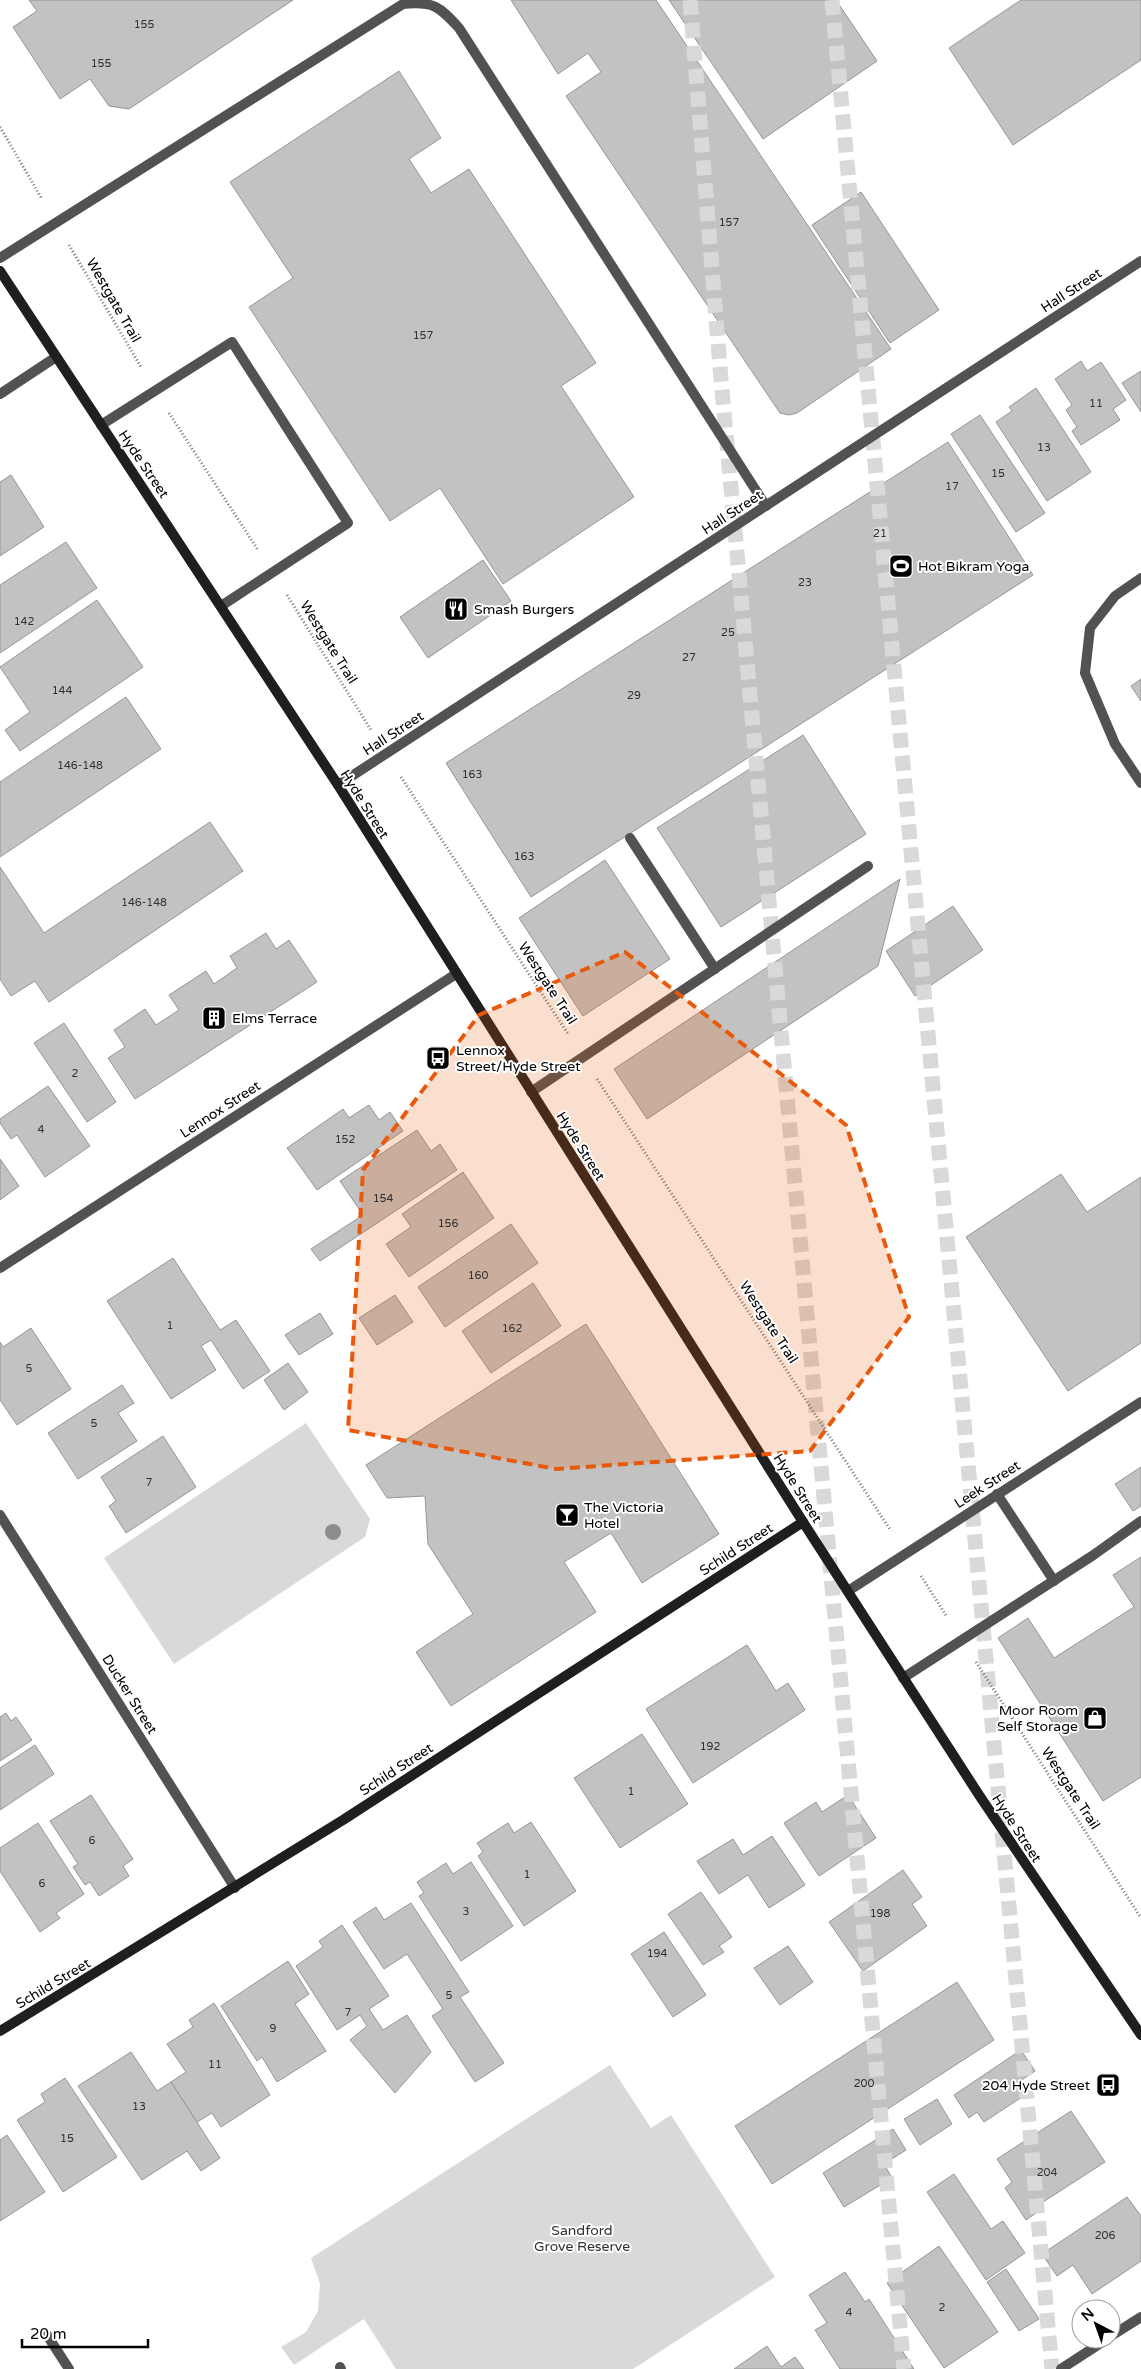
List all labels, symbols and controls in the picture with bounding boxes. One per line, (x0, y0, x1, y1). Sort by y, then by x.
house number: 155 (134, 18, 154, 31)
house number: 155 (91, 57, 111, 70)
house number: 157 (719, 216, 739, 229)
street label: Westgate Trail (83, 255, 145, 345)
street label: Hall Street (1038, 264, 1105, 316)
house number: 157 (413, 329, 433, 342)
house number: 11 (1089, 397, 1103, 410)
street label: Hyde Street (115, 427, 173, 502)
house number: 13 (1037, 441, 1051, 454)
house number: 15 (991, 467, 1005, 480)
house number: 17 (945, 480, 959, 493)
street label: Hall Street (699, 486, 766, 538)
house number: 21 (873, 527, 887, 540)
sports icon: Hot Bikram Yoga (888, 553, 914, 579)
place label: Hot Bikram Yoga (918, 558, 1029, 575)
house number: 23 (798, 576, 812, 589)
restaurant icon: Smash Burgers (443, 596, 469, 622)
street label: Westgate Trail (296, 598, 361, 687)
place label: Smash Burgers (474, 601, 575, 618)
house number: 142 (14, 615, 34, 628)
house number: 25 (721, 626, 735, 639)
house number: 27 (682, 651, 696, 664)
house number: 144 (52, 684, 72, 697)
house number: 29 (627, 689, 641, 702)
street label: Hall Street (360, 707, 427, 759)
house number: 146-148 (57, 759, 103, 772)
street label: Hyde Street (337, 767, 393, 843)
house number: 163 (462, 768, 482, 781)
house number: 163 (514, 850, 534, 863)
house number: 146-148 (121, 896, 167, 909)
street label: Westgate Trail (515, 939, 580, 1028)
building icon: Elms Terrace (201, 1005, 227, 1031)
place label: Elms Terrace (232, 1010, 317, 1027)
place label: Lennox Street/Hyde Street (456, 1042, 581, 1075)
bus stop icon: Lennox Street/Hyde Street (425, 1045, 451, 1071)
house number: 2 (72, 1067, 79, 1080)
street label: Lennox Street (177, 1077, 264, 1142)
street label: Hyde Street (553, 1109, 609, 1185)
house number: 4 (38, 1123, 45, 1136)
house number: 152 (335, 1133, 355, 1146)
house number: 154 (373, 1192, 393, 1205)
house number: 156 (438, 1217, 458, 1230)
house number: 160 (468, 1269, 488, 1282)
street label: Westgate Trail (736, 1278, 801, 1367)
house number: 1 (167, 1319, 173, 1332)
house number: 162 (502, 1322, 522, 1335)
house number: 5 (26, 1362, 33, 1375)
house number: 5 (91, 1417, 98, 1430)
street label: Hyde Street (770, 1451, 826, 1527)
street label: Leek Street (951, 1456, 1024, 1512)
house number: 7 (146, 1476, 153, 1489)
place label: The Victoria Hotel (584, 1499, 664, 1532)
bar icon: The Victoria Hotel (554, 1502, 580, 1528)
street label: Schild Street (696, 1519, 777, 1579)
street label: Ducker Street (98, 1651, 161, 1738)
place label: Moor Room Self Storage (997, 1702, 1078, 1735)
shop icon: Moor Room Self Storage (1082, 1705, 1108, 1731)
street label: Schild Street (356, 1739, 437, 1799)
house number: 192 (700, 1740, 720, 1753)
street label: Westgate Trail (1038, 1744, 1103, 1833)
house number: 1 (628, 1785, 634, 1798)
street label: Hyde Street (988, 1791, 1045, 1866)
house number: 6 (89, 1834, 96, 1847)
house number: 1 (524, 1868, 530, 1881)
house number: 6 (39, 1877, 46, 1890)
house number: 3 (463, 1905, 470, 1918)
house number: 198 (870, 1907, 890, 1920)
house number: 194 (647, 1947, 667, 1960)
street label: Schild Street (13, 1954, 94, 2012)
house number: 5 (446, 1989, 453, 2002)
house number: 7 (345, 2006, 352, 2019)
house number: 9 (270, 2022, 277, 2035)
house number: 11 (208, 2058, 222, 2071)
bus stop icon: 204 Hyde Street (1095, 2072, 1121, 2098)
house number: 200 (854, 2077, 874, 2090)
place label: 204 Hyde Street (982, 2077, 1091, 2094)
house number: 13 (132, 2100, 146, 2113)
house number: 15 (60, 2132, 74, 2145)
house number: 204 (1037, 2166, 1057, 2179)
park label: Sandford Grove Reserve (534, 2222, 630, 2255)
house number: 206 (1095, 2229, 1115, 2242)
north arrow (1071, 2299, 1121, 2349)
house number: 2 (939, 2301, 946, 2314)
text: N (1078, 2304, 1098, 2325)
house number: 4 (846, 2306, 853, 2319)
scale bar (22, 2316, 149, 2348)
text: 20 m (30, 2325, 67, 2343)

